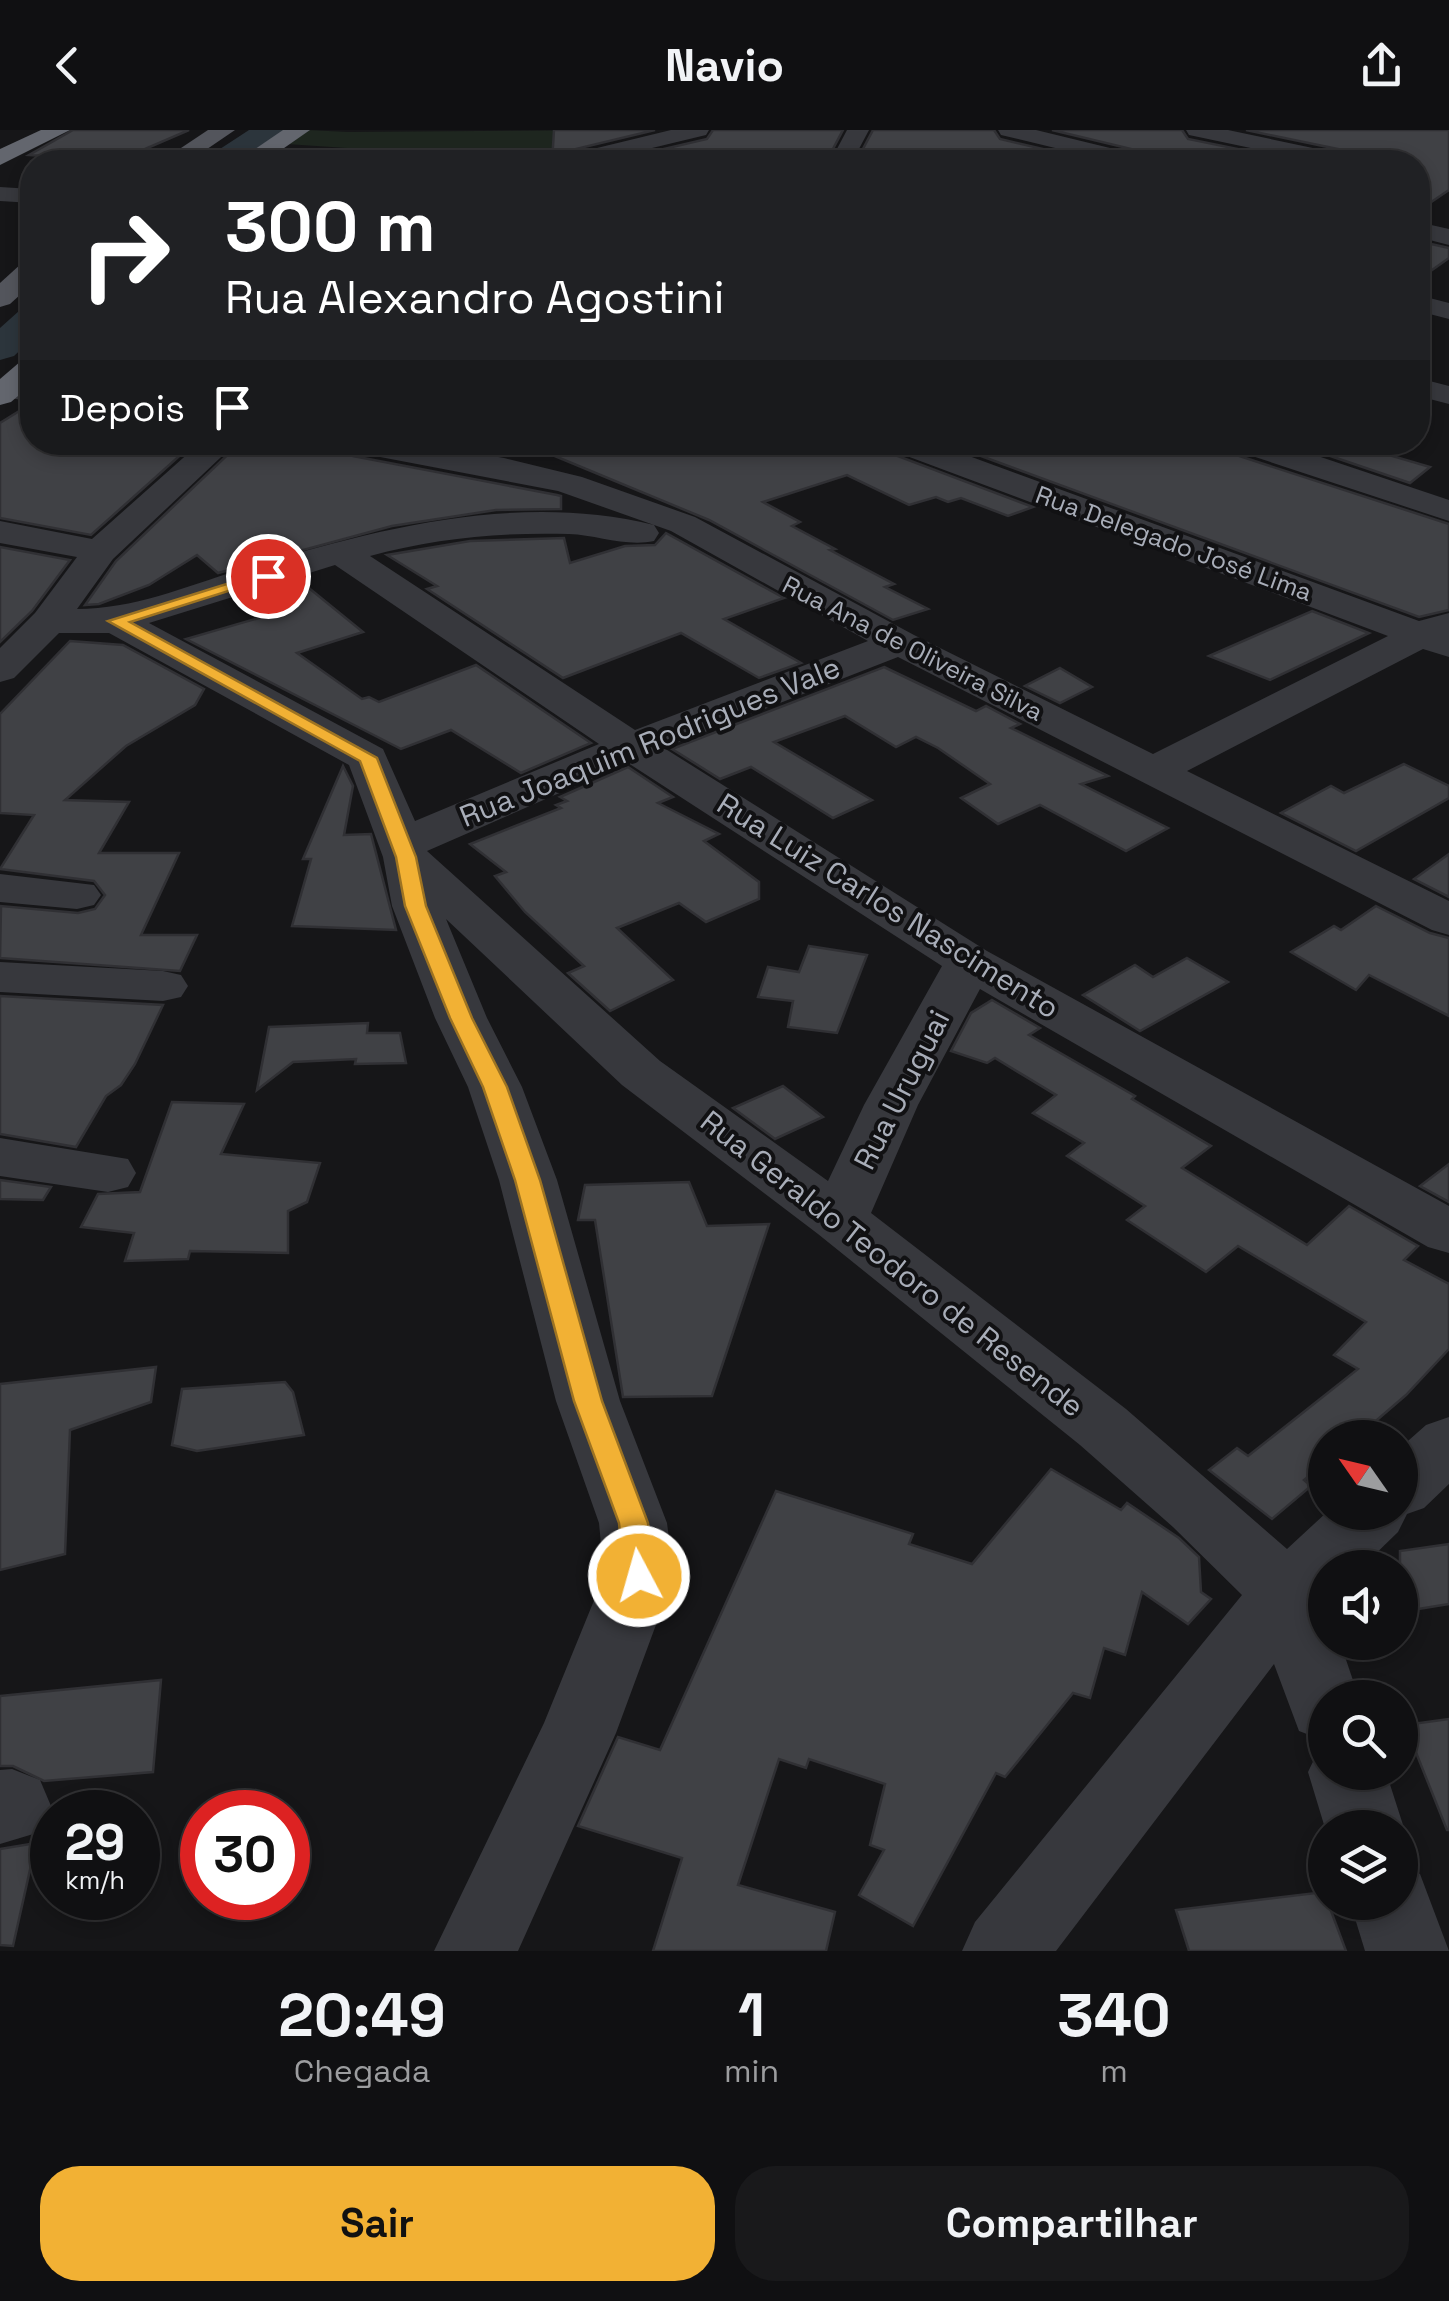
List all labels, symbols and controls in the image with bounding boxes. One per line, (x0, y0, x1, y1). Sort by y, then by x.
text: Navio (665, 37, 784, 94)
icon: back (40, 38, 95, 93)
icon: share (1354, 38, 1409, 93)
text: 300 m (225, 182, 436, 271)
icon: right (60, 190, 190, 320)
text: Rua Alexandro Agostini (225, 269, 724, 326)
icon: arrive (205, 380, 260, 435)
text: Depois (60, 384, 185, 432)
street label: Rua Delegado José Lima (1031, 478, 1317, 608)
pin (226, 534, 311, 619)
icon: arrive (241, 549, 296, 604)
street label: Rua Ana de Oliveira Silva (777, 568, 1049, 728)
street label: Rua Joaquim Rodrigues Vale (454, 647, 846, 836)
street label: Rua Luiz Carlos Nascimento (710, 784, 1067, 1027)
street label: Rua Uruguai (845, 1003, 958, 1176)
street label: Rua Geraldo Teodoro de Resende (693, 1102, 1092, 1426)
north arrow (1308, 1420, 1418, 1530)
map controls (1308, 1420, 1418, 1920)
position arrow (587, 1524, 691, 1628)
button: sound (1308, 1550, 1418, 1660)
button: search (1308, 1680, 1418, 1790)
speed limit sign: 30 (180, 1790, 310, 1920)
button: layers (1308, 1810, 1418, 1920)
text: 29 (65, 1811, 125, 1875)
text: km/h (65, 1864, 125, 1896)
text: 20:49 (278, 1977, 446, 2054)
text: 1 (738, 1977, 765, 2054)
text: 340 (1057, 1977, 1171, 2054)
text: Chegada (294, 2051, 430, 2091)
text: min (724, 2051, 779, 2091)
text: m (1100, 2051, 1128, 2091)
button: Sair (40, 2166, 715, 2281)
button: Compartilhar (735, 2166, 1409, 2281)

